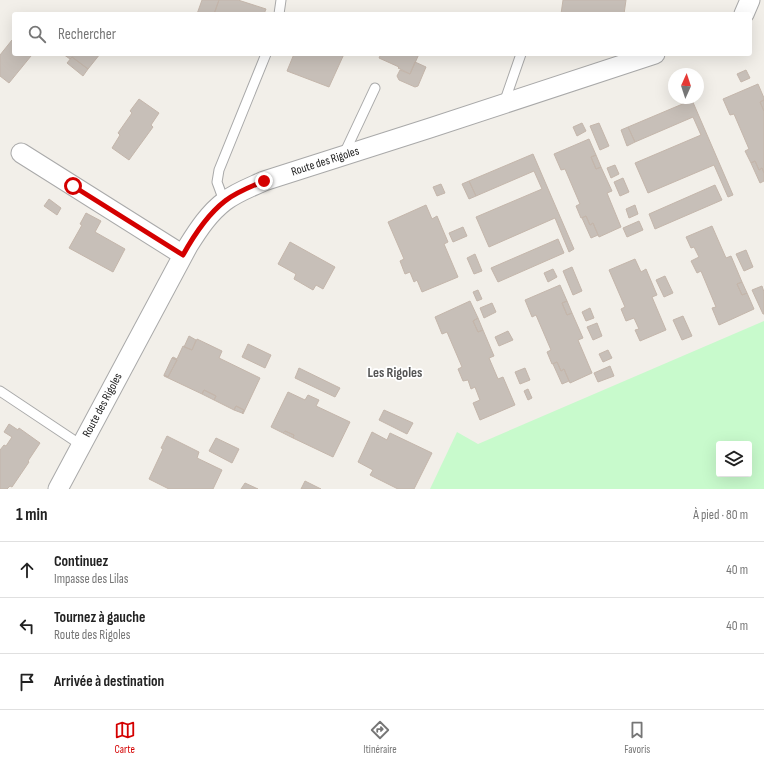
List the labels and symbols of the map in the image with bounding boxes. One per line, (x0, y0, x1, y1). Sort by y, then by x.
north arrow (668, 68, 704, 104)
street label: Route des Rigoles (289, 143, 361, 180)
route end (255, 172, 273, 190)
route start (64, 177, 82, 195)
district label: Les Rigoles (368, 364, 422, 381)
street label: Route des Rigoles (79, 371, 126, 440)

